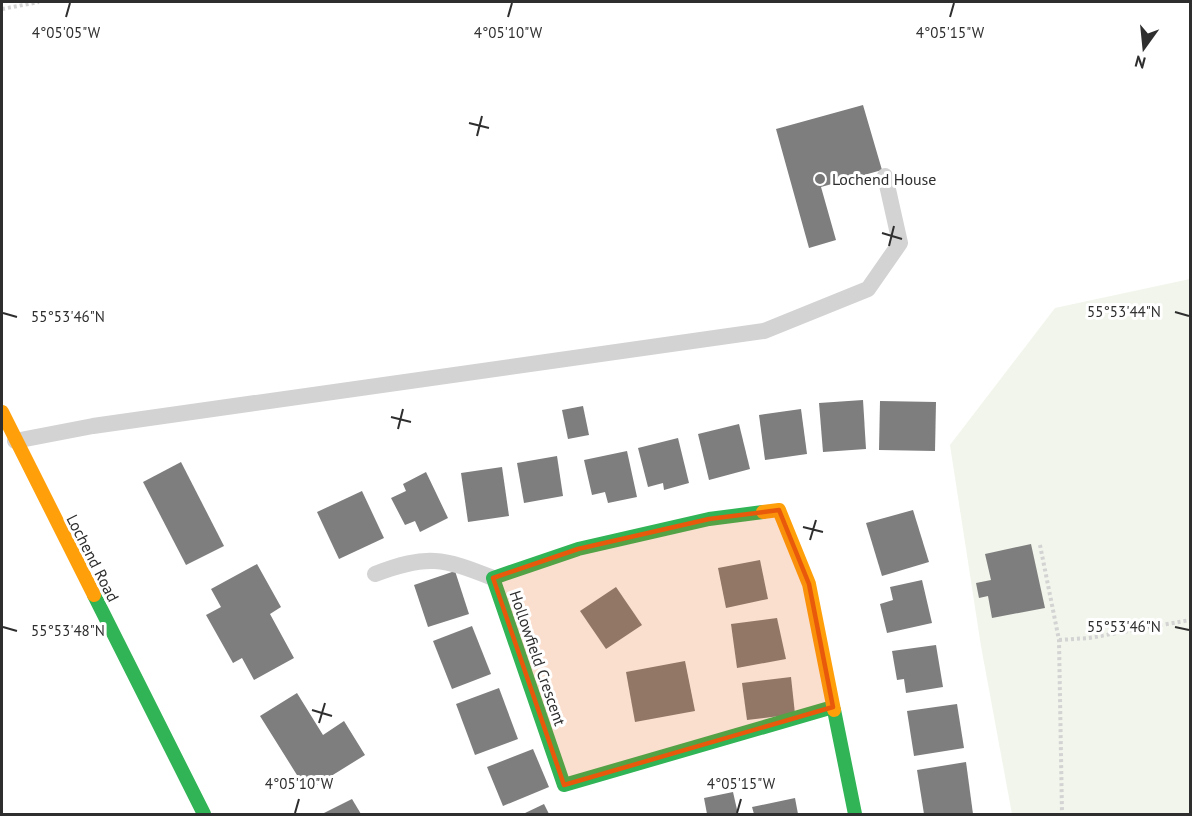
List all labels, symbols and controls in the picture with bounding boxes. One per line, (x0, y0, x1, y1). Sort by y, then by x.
north arrow (1114, 18, 1174, 78)
text: 4°05'05"W (32, 23, 101, 42)
text: 4°05'10"W (474, 23, 543, 42)
text: 4°05'15"W (916, 23, 985, 42)
text: N (1132, 51, 1148, 74)
place label: Lochend House (832, 169, 936, 189)
marker: Lochend House (813, 172, 827, 186)
text: 55°53'44"N (1087, 302, 1161, 321)
text: 55°53'46"N (31, 307, 105, 326)
street label: Lochend Road (62, 511, 124, 605)
street label: Hollowfield Crescent (506, 588, 571, 729)
text: 55°53'46"N (1087, 617, 1161, 636)
text: 55°53'48"N (31, 621, 105, 640)
text: 4°05'10"W (265, 774, 334, 793)
text: 4°05'15"W (707, 774, 776, 793)

